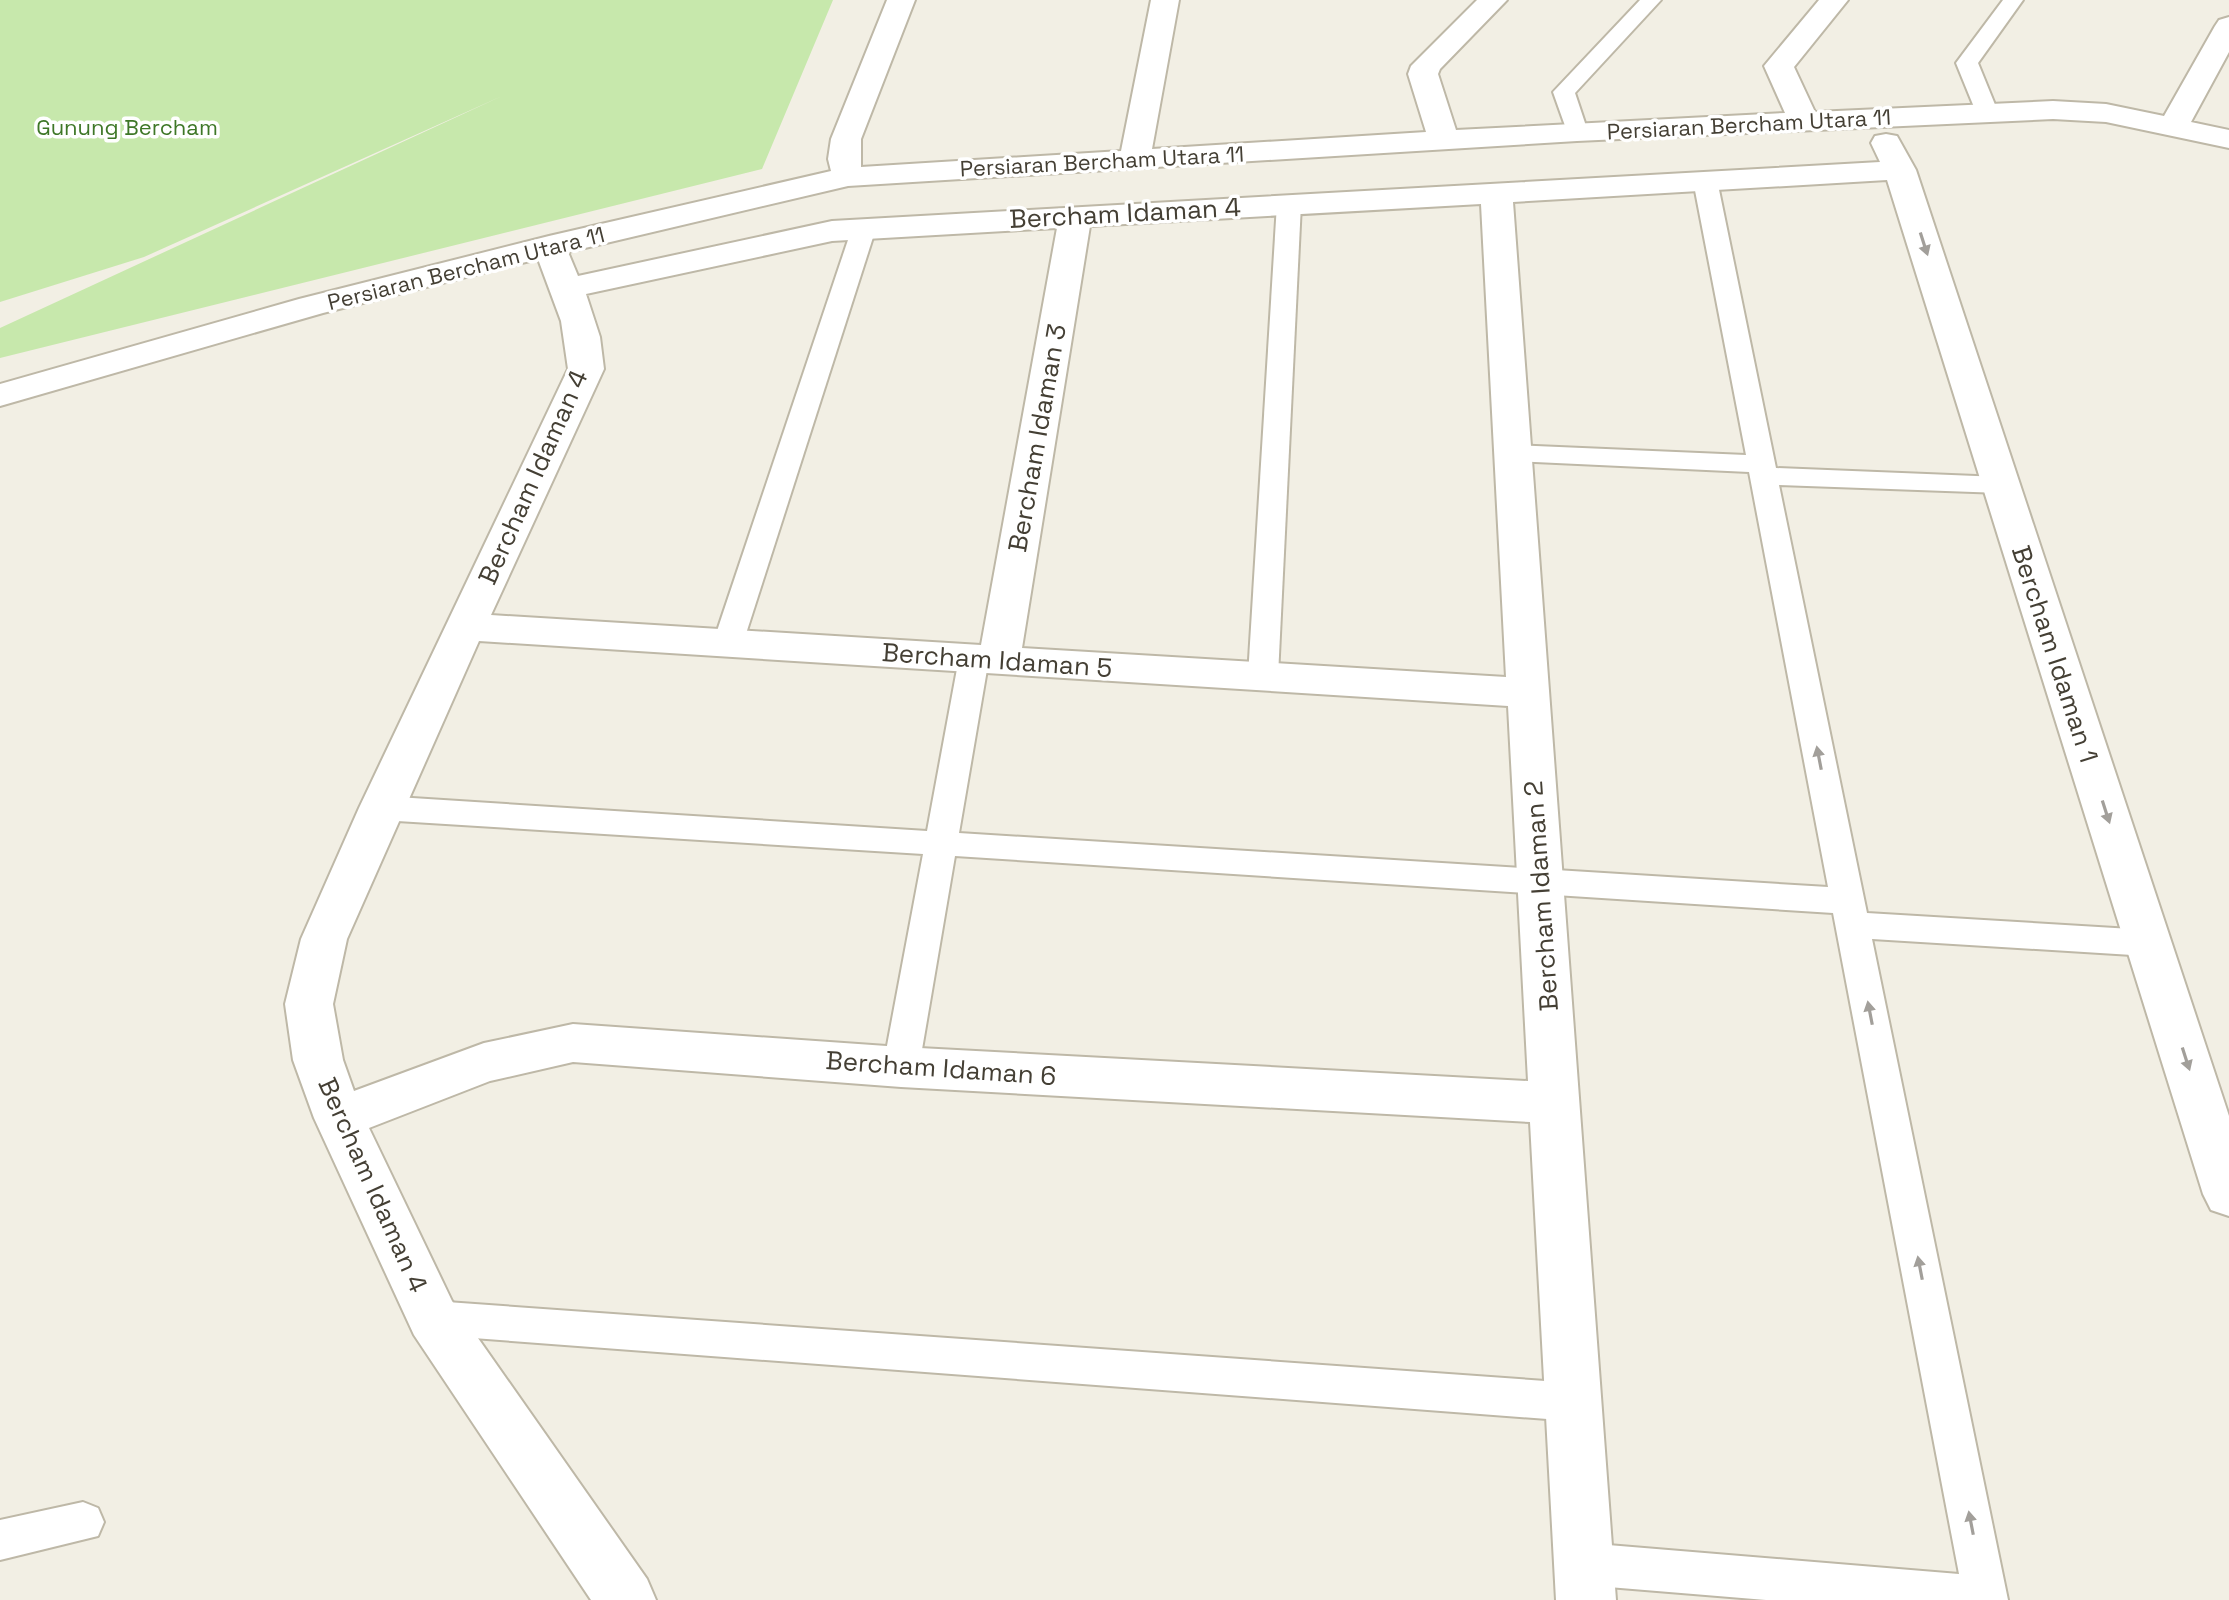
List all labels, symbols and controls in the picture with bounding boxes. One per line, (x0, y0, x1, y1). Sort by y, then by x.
street label: Persiaran Bercham Utara 11 (1606, 103, 1892, 145)
park label: Gunung Bercham (36, 113, 218, 141)
street label: Persiaran Bercham Utara 11 (959, 140, 1245, 182)
street label: Bercham Idaman 4 (1008, 190, 1242, 236)
street label: Persiaran Bercham Utara 11 (325, 220, 607, 316)
one-way arrow (1918, 232, 1930, 256)
street label: Bercham Idaman 3 (1000, 321, 1074, 555)
street label: Bercham Idaman 4 (470, 364, 596, 590)
street label: Bercham Idaman 1 (2004, 541, 2106, 767)
street label: Bercham Idaman 5 (881, 635, 1113, 685)
one-way arrow (1813, 746, 1825, 771)
street label: Bercham Idaman 2 (1516, 780, 1566, 1012)
one-way arrow (2100, 800, 2113, 824)
one-way arrow (1863, 1001, 1876, 1026)
street label: Bercham Idaman 6 (824, 1043, 1058, 1093)
one-way arrow (2180, 1047, 2192, 1071)
street label: Bercham Idaman 4 (310, 1072, 436, 1298)
one-way arrow (1914, 1256, 1926, 1281)
one-way arrow (1964, 1511, 1976, 1536)

